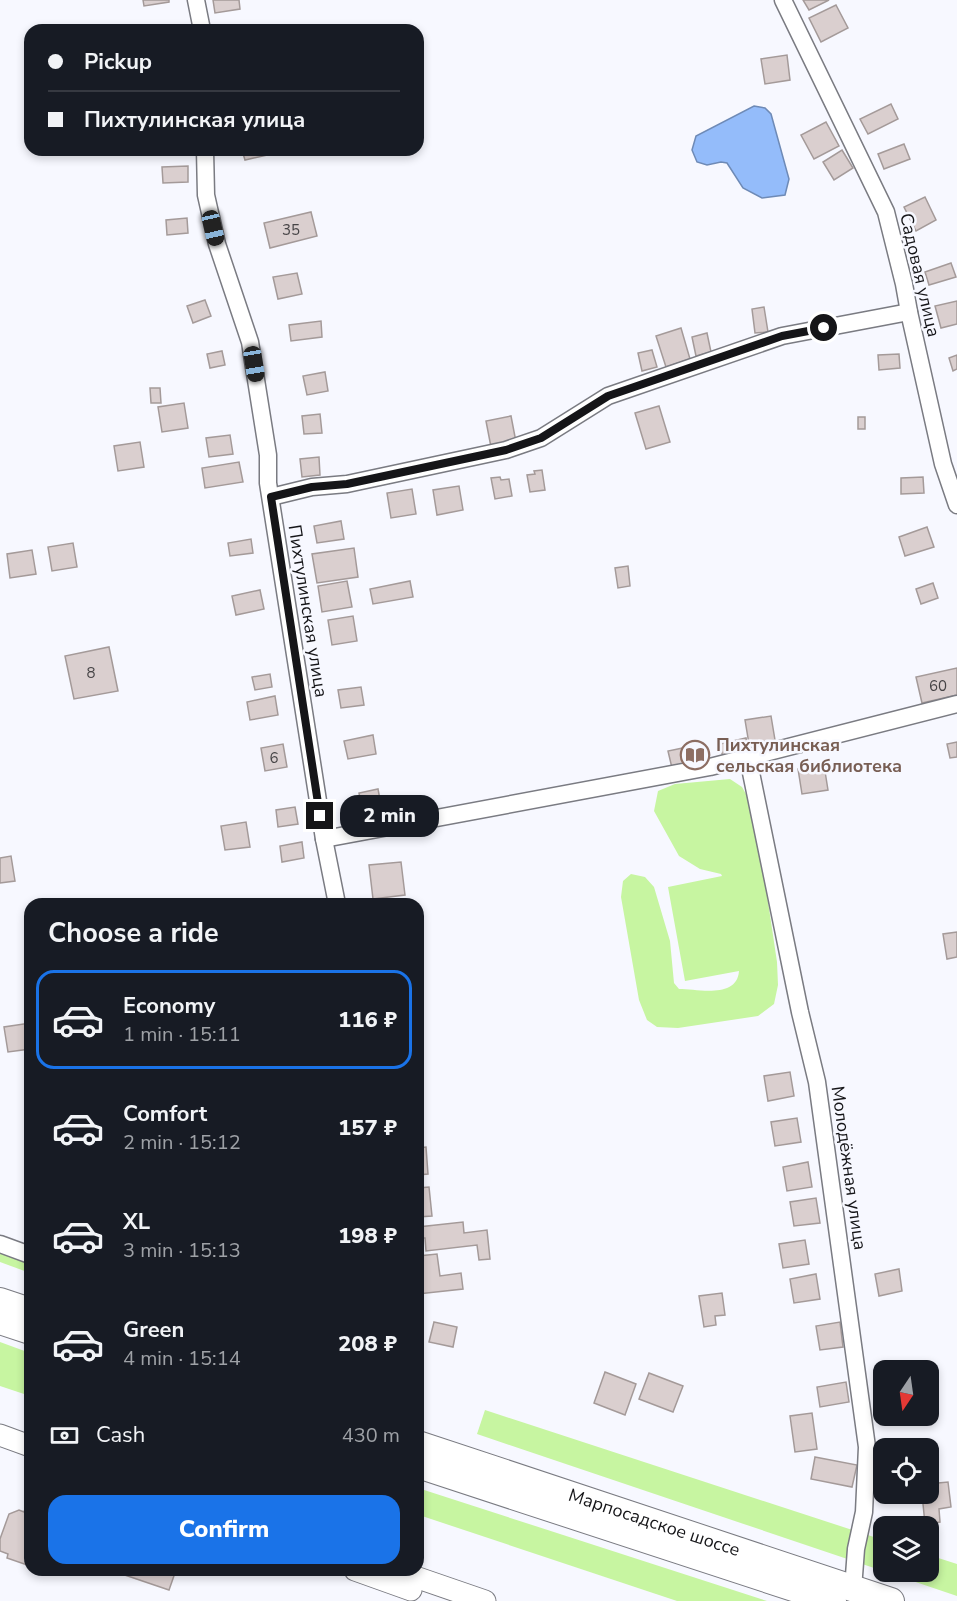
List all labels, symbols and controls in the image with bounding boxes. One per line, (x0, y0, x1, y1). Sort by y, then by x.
text: Pickup (84, 47, 152, 77)
text: Пихтулинская улица (84, 105, 305, 135)
car (200, 208, 226, 248)
street label: Садовая улица (894, 211, 946, 339)
house number: 35 (282, 220, 300, 240)
route start (810, 314, 837, 341)
car (242, 345, 266, 383)
street label: Пихтулинская улица (283, 523, 333, 699)
house number: 8 (86, 663, 96, 683)
house number: 60 (929, 676, 947, 696)
place label: Пихтулинская сельская библиотека (716, 733, 902, 778)
library icon: Пихтулинская сельская библиотека (679, 739, 711, 771)
house number: 6 (269, 748, 279, 768)
callout: 2 min (341, 795, 440, 837)
route end (306, 802, 333, 829)
text: 2 min (363, 802, 416, 829)
text: Choose a ride (48, 915, 219, 952)
text: Economy (123, 991, 215, 1021)
icon: car (51, 993, 105, 1047)
text: 116 ₽ (338, 1005, 397, 1035)
text: 1 min · 15:11 (123, 1021, 241, 1048)
street label: Молодёжная улица (826, 1085, 872, 1251)
text: Comfort (123, 1099, 207, 1129)
icon: car (51, 1101, 105, 1155)
text: 157 ₽ (338, 1113, 397, 1143)
text: 2 min · 15:12 (123, 1129, 241, 1156)
text: XL (123, 1207, 150, 1237)
icon: car (51, 1209, 105, 1263)
text: 198 ₽ (338, 1221, 397, 1251)
text: 3 min · 15:13 (123, 1237, 241, 1264)
text: Green (123, 1315, 184, 1345)
icon: car (51, 1317, 105, 1371)
text: 208 ₽ (338, 1329, 397, 1359)
text: 4 min · 15:14 (123, 1345, 241, 1372)
north arrow (873, 1360, 939, 1426)
map controls (873, 1360, 939, 1582)
icon: cash (48, 1419, 81, 1452)
text: Cash (96, 1420, 145, 1450)
text: 430 m (342, 1422, 400, 1449)
button: locate (873, 1438, 939, 1504)
street label: Марпосадское шоссе (565, 1483, 743, 1562)
button: Confirm (48, 1495, 400, 1564)
button: layers (873, 1516, 939, 1582)

